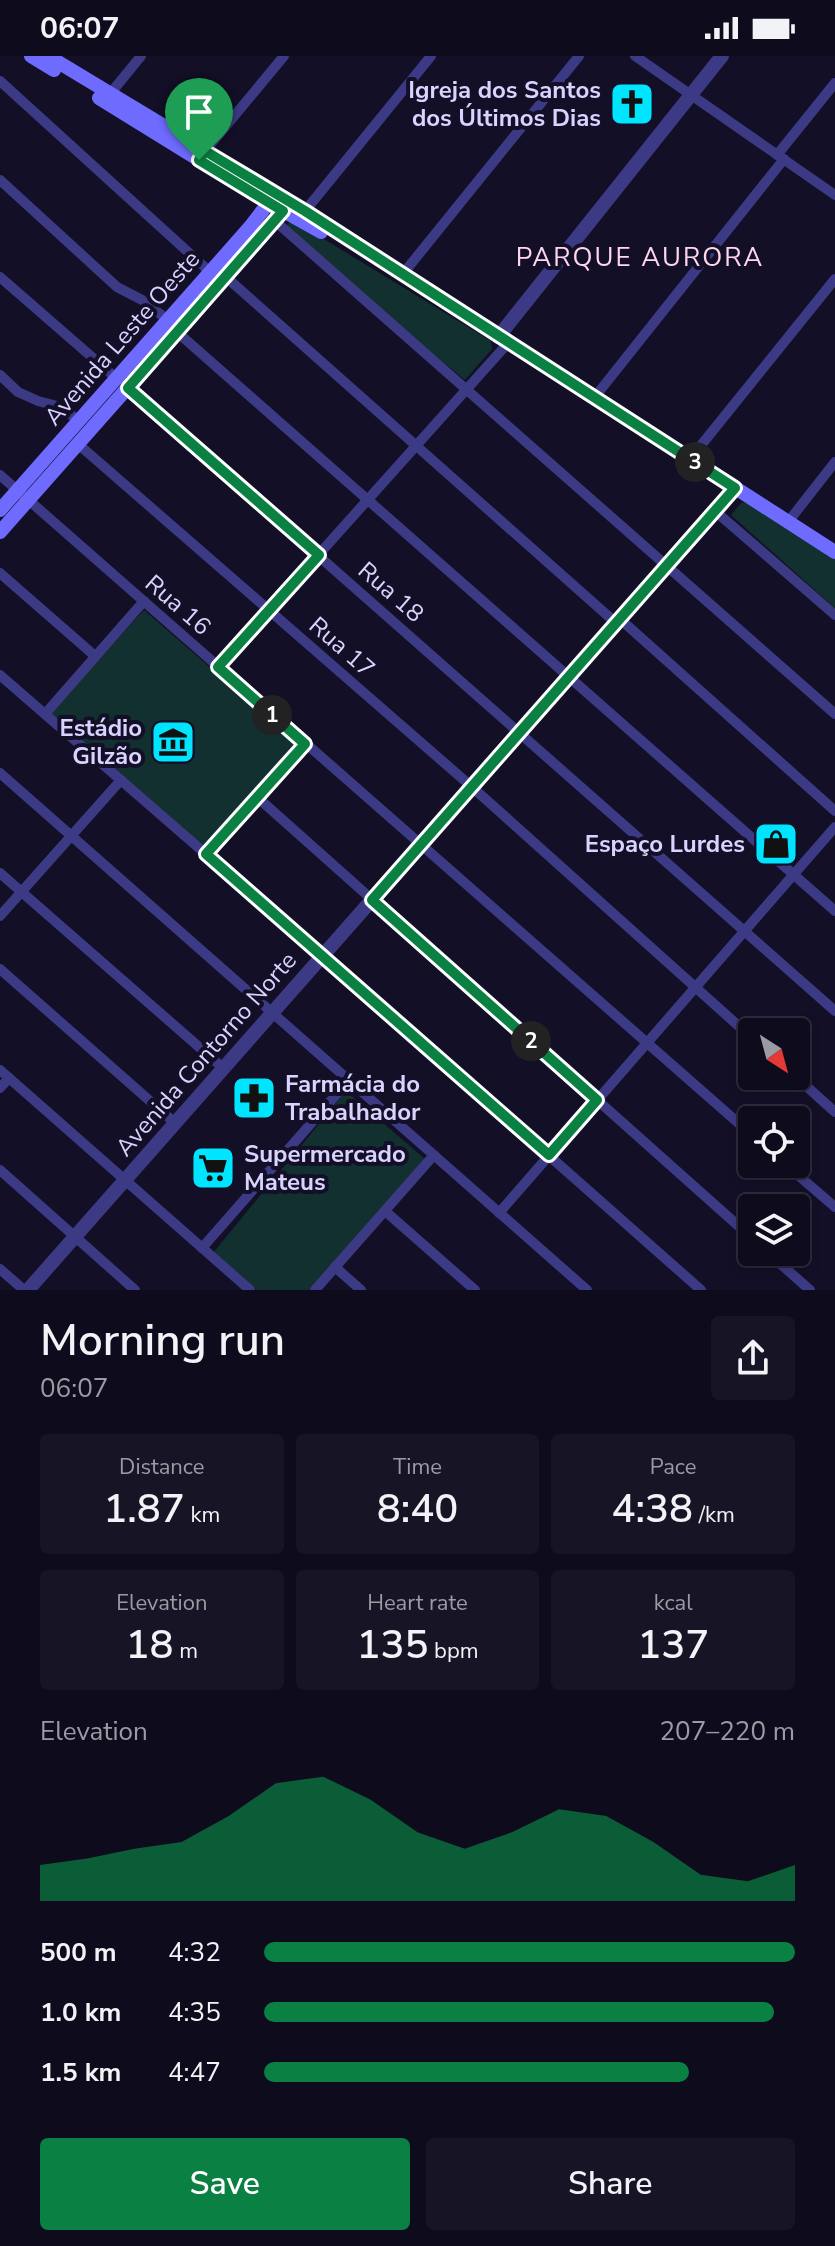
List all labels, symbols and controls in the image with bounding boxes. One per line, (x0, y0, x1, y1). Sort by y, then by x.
text: 06:07 (40, 8, 119, 49)
place label: Igreja dos Santos dos Últimos Dias (408, 74, 601, 134)
pin (165, 78, 233, 160)
church icon: Igreja dos Santos dos Últimos Dias (608, 80, 656, 128)
icon: arrive (177, 90, 221, 134)
district label: PARQUE AURORA (516, 240, 764, 275)
street label: Avenida Leste Oeste (37, 244, 207, 432)
pin: 3 (675, 442, 715, 482)
text: 3 (688, 447, 702, 477)
street label: Rua 18 (351, 555, 431, 629)
street label: Rua 16 (138, 568, 218, 642)
street label: Rua 17 (302, 610, 382, 684)
pin: 1 (252, 695, 292, 735)
text: 1 (265, 700, 279, 730)
place label: Estádio Gilzão (60, 712, 142, 772)
museum icon: Estádio Gilzão (149, 718, 197, 766)
shop icon: Espaço Lurdes (752, 820, 800, 868)
place label: Espaço Lurdes (585, 828, 745, 860)
street label: Avenida Contorno Norte (108, 945, 304, 1163)
north arrow (738, 1018, 810, 1090)
map controls (738, 1018, 810, 1266)
pin: 2 (511, 1021, 551, 1061)
text: 2 (524, 1026, 538, 1056)
place label: Farmácia do Trabalhador (285, 1068, 421, 1128)
pharmacy icon: Farmácia do Trabalhador (230, 1074, 278, 1122)
button: locate (738, 1106, 810, 1178)
place label: Supermercado Mateus (244, 1138, 406, 1198)
supermarket icon: Supermercado Mateus (189, 1144, 237, 1192)
button: layers (738, 1194, 810, 1266)
text: Morning run (40, 1311, 285, 1371)
button: share (711, 1316, 795, 1400)
text: 06:07 (40, 1371, 108, 1406)
text: Distance (119, 1452, 205, 1482)
text: Time (393, 1452, 442, 1482)
text: Pace (650, 1452, 697, 1482)
text: 1.87 (103, 1482, 185, 1536)
text: 8:40 (377, 1482, 458, 1536)
text: 4:38 (612, 1482, 693, 1536)
text: km (185, 1500, 220, 1530)
text: /km (693, 1500, 735, 1530)
text: Elevation (116, 1588, 207, 1618)
text: Heart rate (367, 1588, 468, 1618)
text: kcal (654, 1588, 693, 1618)
text: 18 (126, 1618, 174, 1672)
text: 135 (356, 1618, 428, 1672)
text: 137 (637, 1618, 709, 1672)
text: m (174, 1636, 198, 1666)
text: bpm (428, 1636, 479, 1666)
text: Elevation (40, 1714, 148, 1749)
text: 207–220 m (659, 1714, 795, 1749)
text: 500 m (40, 1935, 117, 1970)
text: 4:32 (168, 1935, 221, 1970)
text: 1.0 km (40, 1995, 121, 2030)
text: 4:35 (168, 1995, 221, 2030)
text: 1.5 km (40, 2055, 121, 2090)
text: 4:47 (168, 2055, 221, 2090)
button: Save (40, 2138, 410, 2230)
button: Share (426, 2138, 795, 2230)

